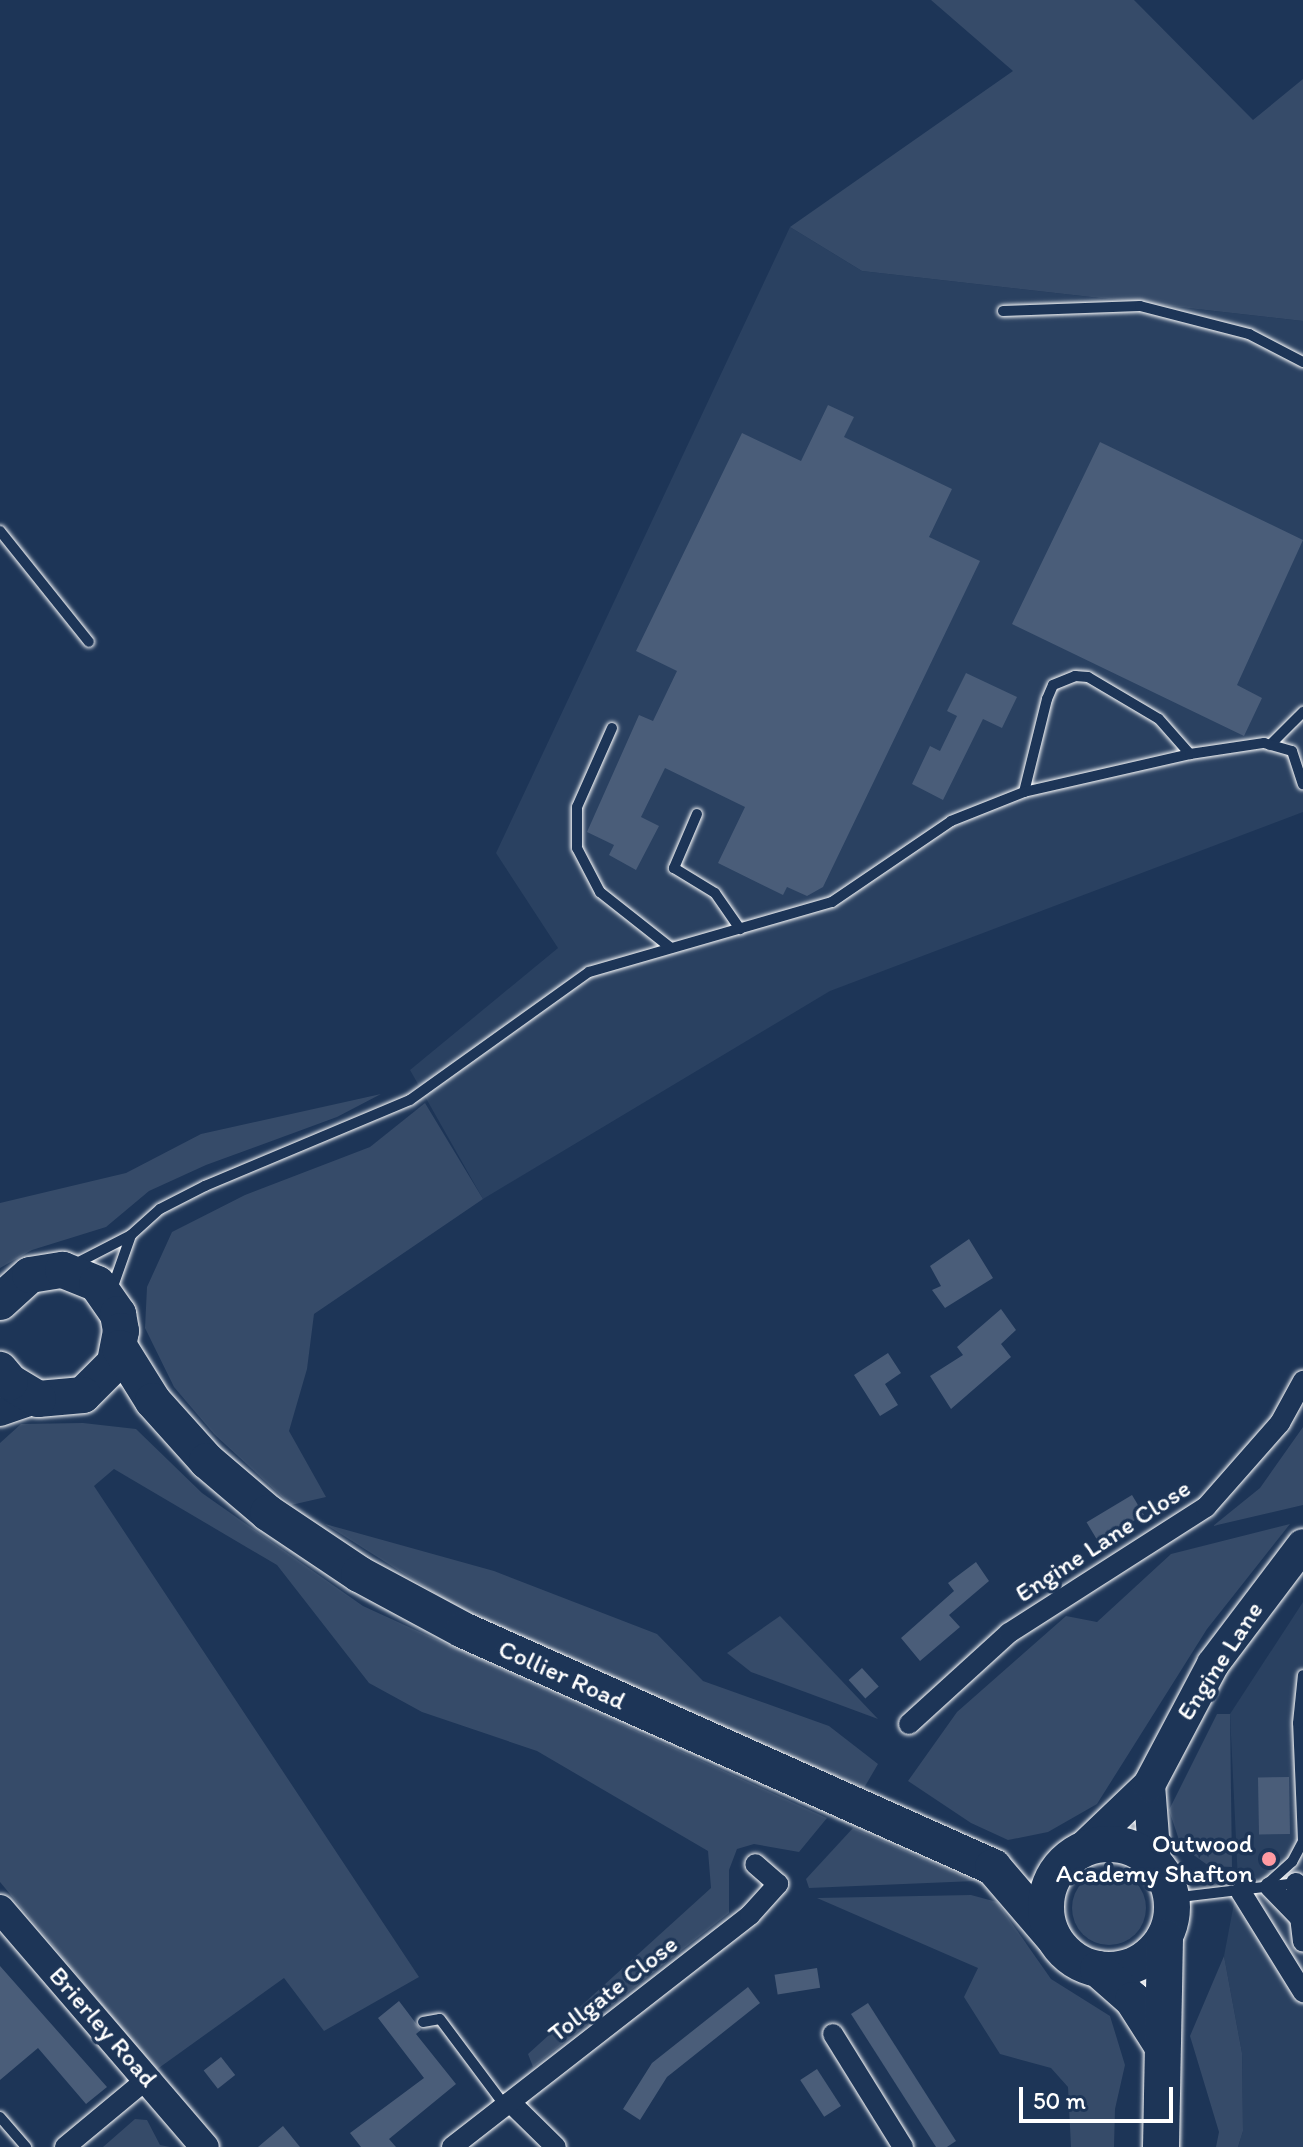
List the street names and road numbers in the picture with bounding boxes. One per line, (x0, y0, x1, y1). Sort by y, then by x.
street label: Engine Lane Close (1010, 1473, 1196, 1609)
street label: Engine Lane (1170, 1596, 1270, 1726)
street label: Collier Road (493, 1633, 631, 1717)
street label: Tollgate Close (542, 1929, 684, 2049)
street label: Brierley Road (42, 1960, 164, 2094)

